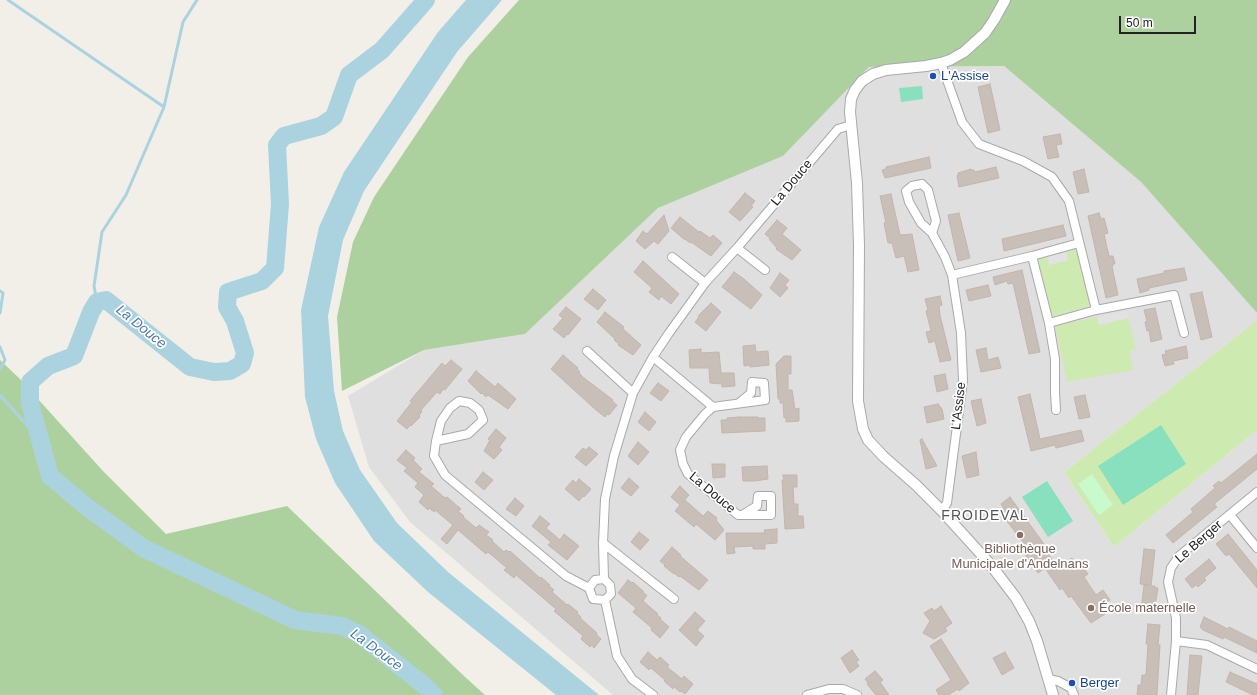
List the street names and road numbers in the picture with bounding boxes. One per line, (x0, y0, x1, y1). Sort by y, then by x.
street label: La Douce (768, 157, 816, 209)
street label: L'Assise (948, 381, 970, 431)
street label: La Douce (686, 469, 738, 517)
street label: Le Berger (1172, 517, 1226, 567)

